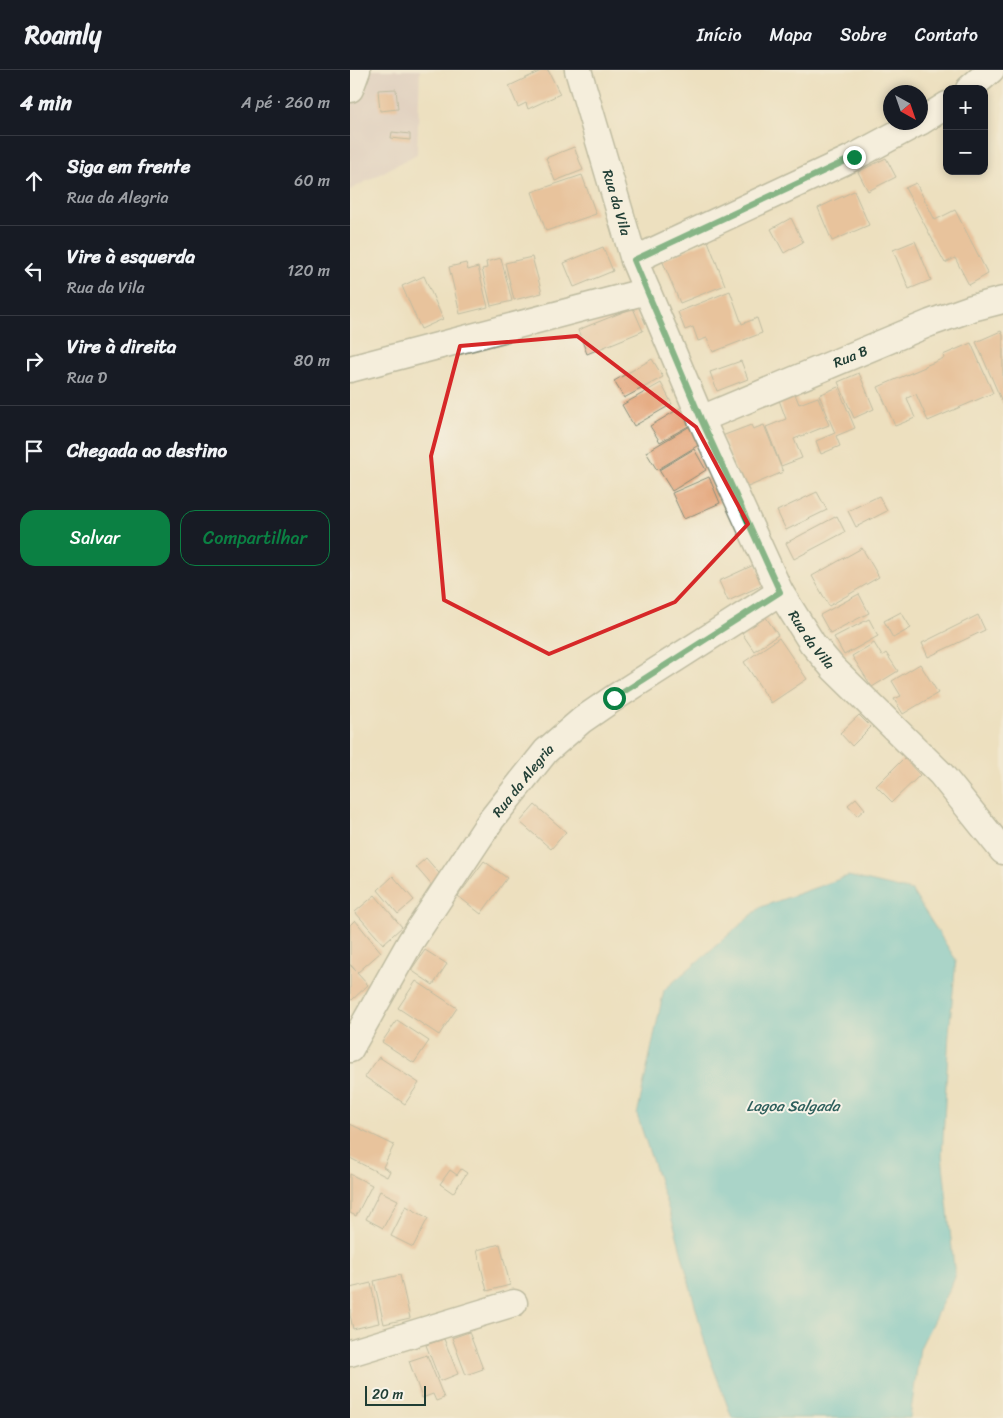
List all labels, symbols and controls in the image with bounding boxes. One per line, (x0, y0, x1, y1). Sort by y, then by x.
text: Roamly (25, 14, 101, 56)
text: Início (697, 19, 742, 51)
text: Mapa (770, 19, 812, 51)
text: Sobre (840, 19, 887, 51)
text: Contato (915, 19, 978, 51)
text: 4 min (20, 84, 72, 122)
north arrow (883, 85, 928, 130)
map controls (943, 85, 988, 175)
button: + (943, 85, 988, 130)
text: A pé · 260 m (241, 88, 330, 117)
button: − (943, 130, 988, 175)
route end (843, 146, 866, 169)
text: Siga em frente (67, 150, 190, 183)
text: 60 m (294, 166, 330, 195)
street label: Rua da Vila (595, 166, 639, 239)
icon: ahead (20, 167, 48, 195)
text: Rua da Alegria (67, 183, 168, 212)
text: Vire à esquerda (67, 240, 195, 273)
text: 120 m (287, 256, 330, 285)
icon: left (20, 257, 48, 285)
text: Rua da Vila (67, 273, 145, 302)
text: Vire à direita (67, 330, 176, 363)
street label: Rua B (829, 338, 872, 375)
text: 80 m (294, 346, 330, 375)
icon: right (20, 347, 48, 375)
text: Rua D (67, 363, 107, 392)
text: Chegada ao destino (67, 434, 227, 467)
icon: arrive (20, 437, 48, 465)
button: Salvar (20, 510, 170, 566)
button: Compartilhar (180, 510, 330, 566)
street label: Rua da Vila (782, 605, 842, 676)
route start (603, 687, 626, 710)
street label: Rua da Alegria (485, 737, 560, 823)
water label: Lagoa Salgada (747, 1093, 841, 1119)
text: 20 m (372, 1382, 403, 1407)
scale bar (365, 1383, 426, 1406)

